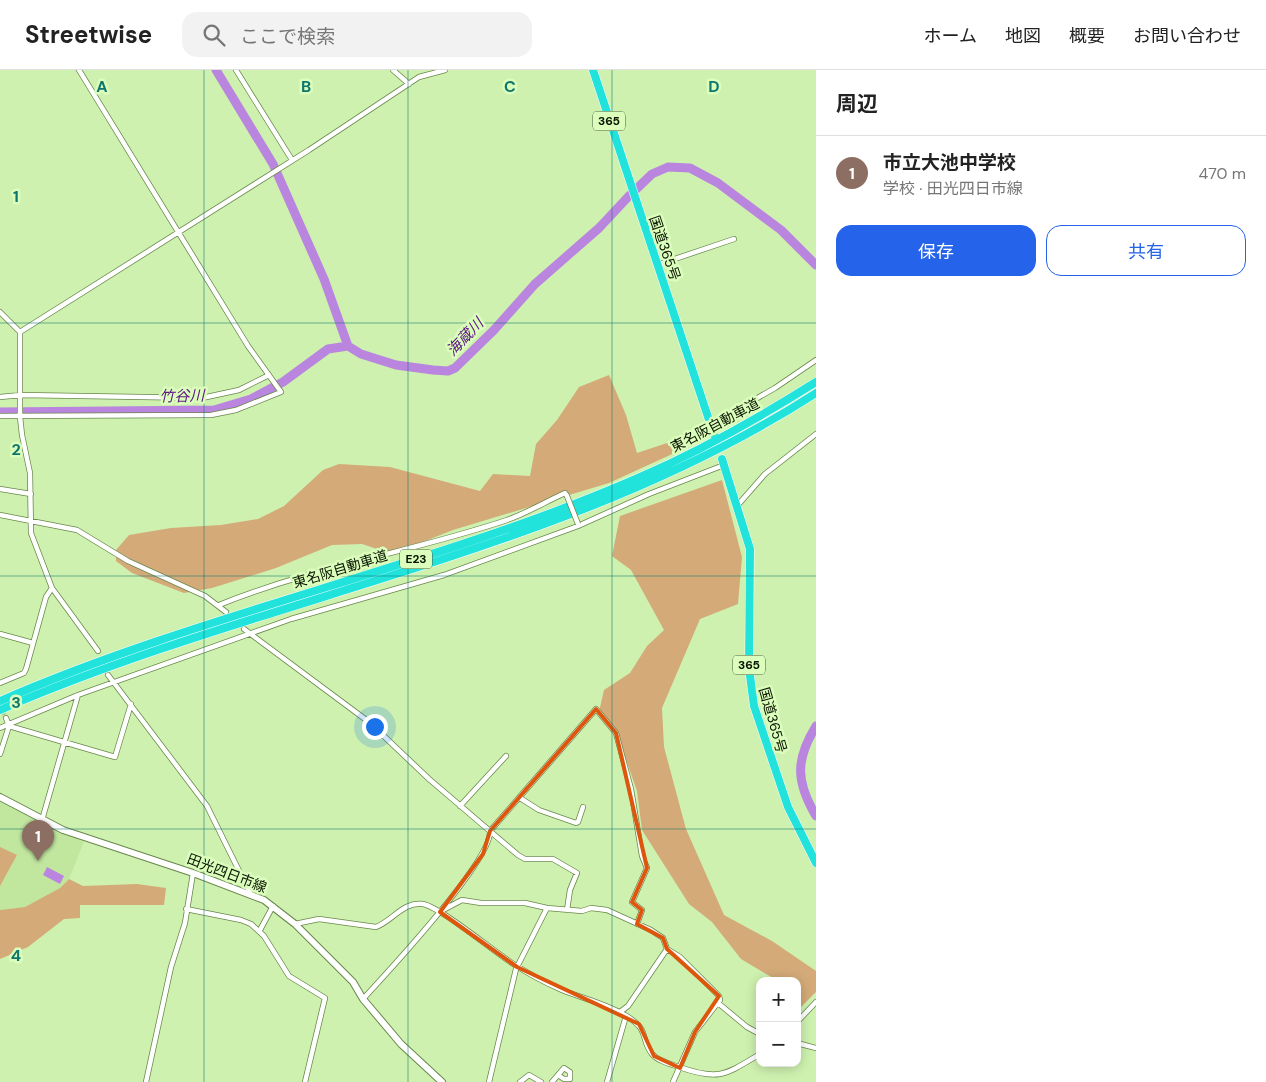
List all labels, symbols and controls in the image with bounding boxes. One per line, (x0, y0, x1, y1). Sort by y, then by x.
search box (182, 12, 532, 57)
text: Streetwise (25, 19, 152, 50)
icon: search (200, 21, 228, 49)
text: ここで検索 (240, 24, 335, 49)
text: ホーム (924, 24, 977, 48)
text: 地図 (1005, 24, 1041, 48)
text: 概要 (1069, 24, 1105, 48)
text: お問い合わせ (1133, 24, 1241, 48)
text: A (96, 76, 108, 97)
text: B (301, 76, 311, 97)
text: C (504, 76, 516, 97)
text: D (708, 76, 720, 97)
text: 周辺 (836, 90, 878, 118)
road number: 365 (593, 111, 625, 130)
text: 市立大池中学校 (883, 150, 1016, 175)
text: 1 (849, 163, 855, 184)
text: 470 m (1199, 163, 1246, 184)
text: 学校 · 田光四日市線 (883, 178, 1023, 199)
text: 1 (13, 186, 19, 207)
street label: 国道365号 (646, 213, 684, 283)
button: 保存 (836, 225, 1036, 276)
button: 共有 (1046, 225, 1246, 276)
water label: 海蔵川 (442, 312, 489, 360)
water label: 竹谷川 (159, 386, 207, 406)
street label: 東名阪自動車道 (668, 394, 762, 456)
text: 2 (11, 439, 21, 460)
street label: 東名阪自動車道 (291, 546, 389, 592)
road number: E23 (400, 549, 432, 568)
road number: 365 (733, 656, 765, 674)
street label: 国道365号 (755, 685, 791, 755)
text: 3 (11, 692, 21, 713)
your location (362, 714, 388, 740)
pin: 1 (22, 820, 54, 861)
street label: 田光四日市線 (185, 850, 269, 896)
text: 4 (11, 945, 21, 966)
map controls (756, 977, 801, 1067)
button: + (756, 977, 801, 1022)
button: − (756, 1022, 801, 1067)

